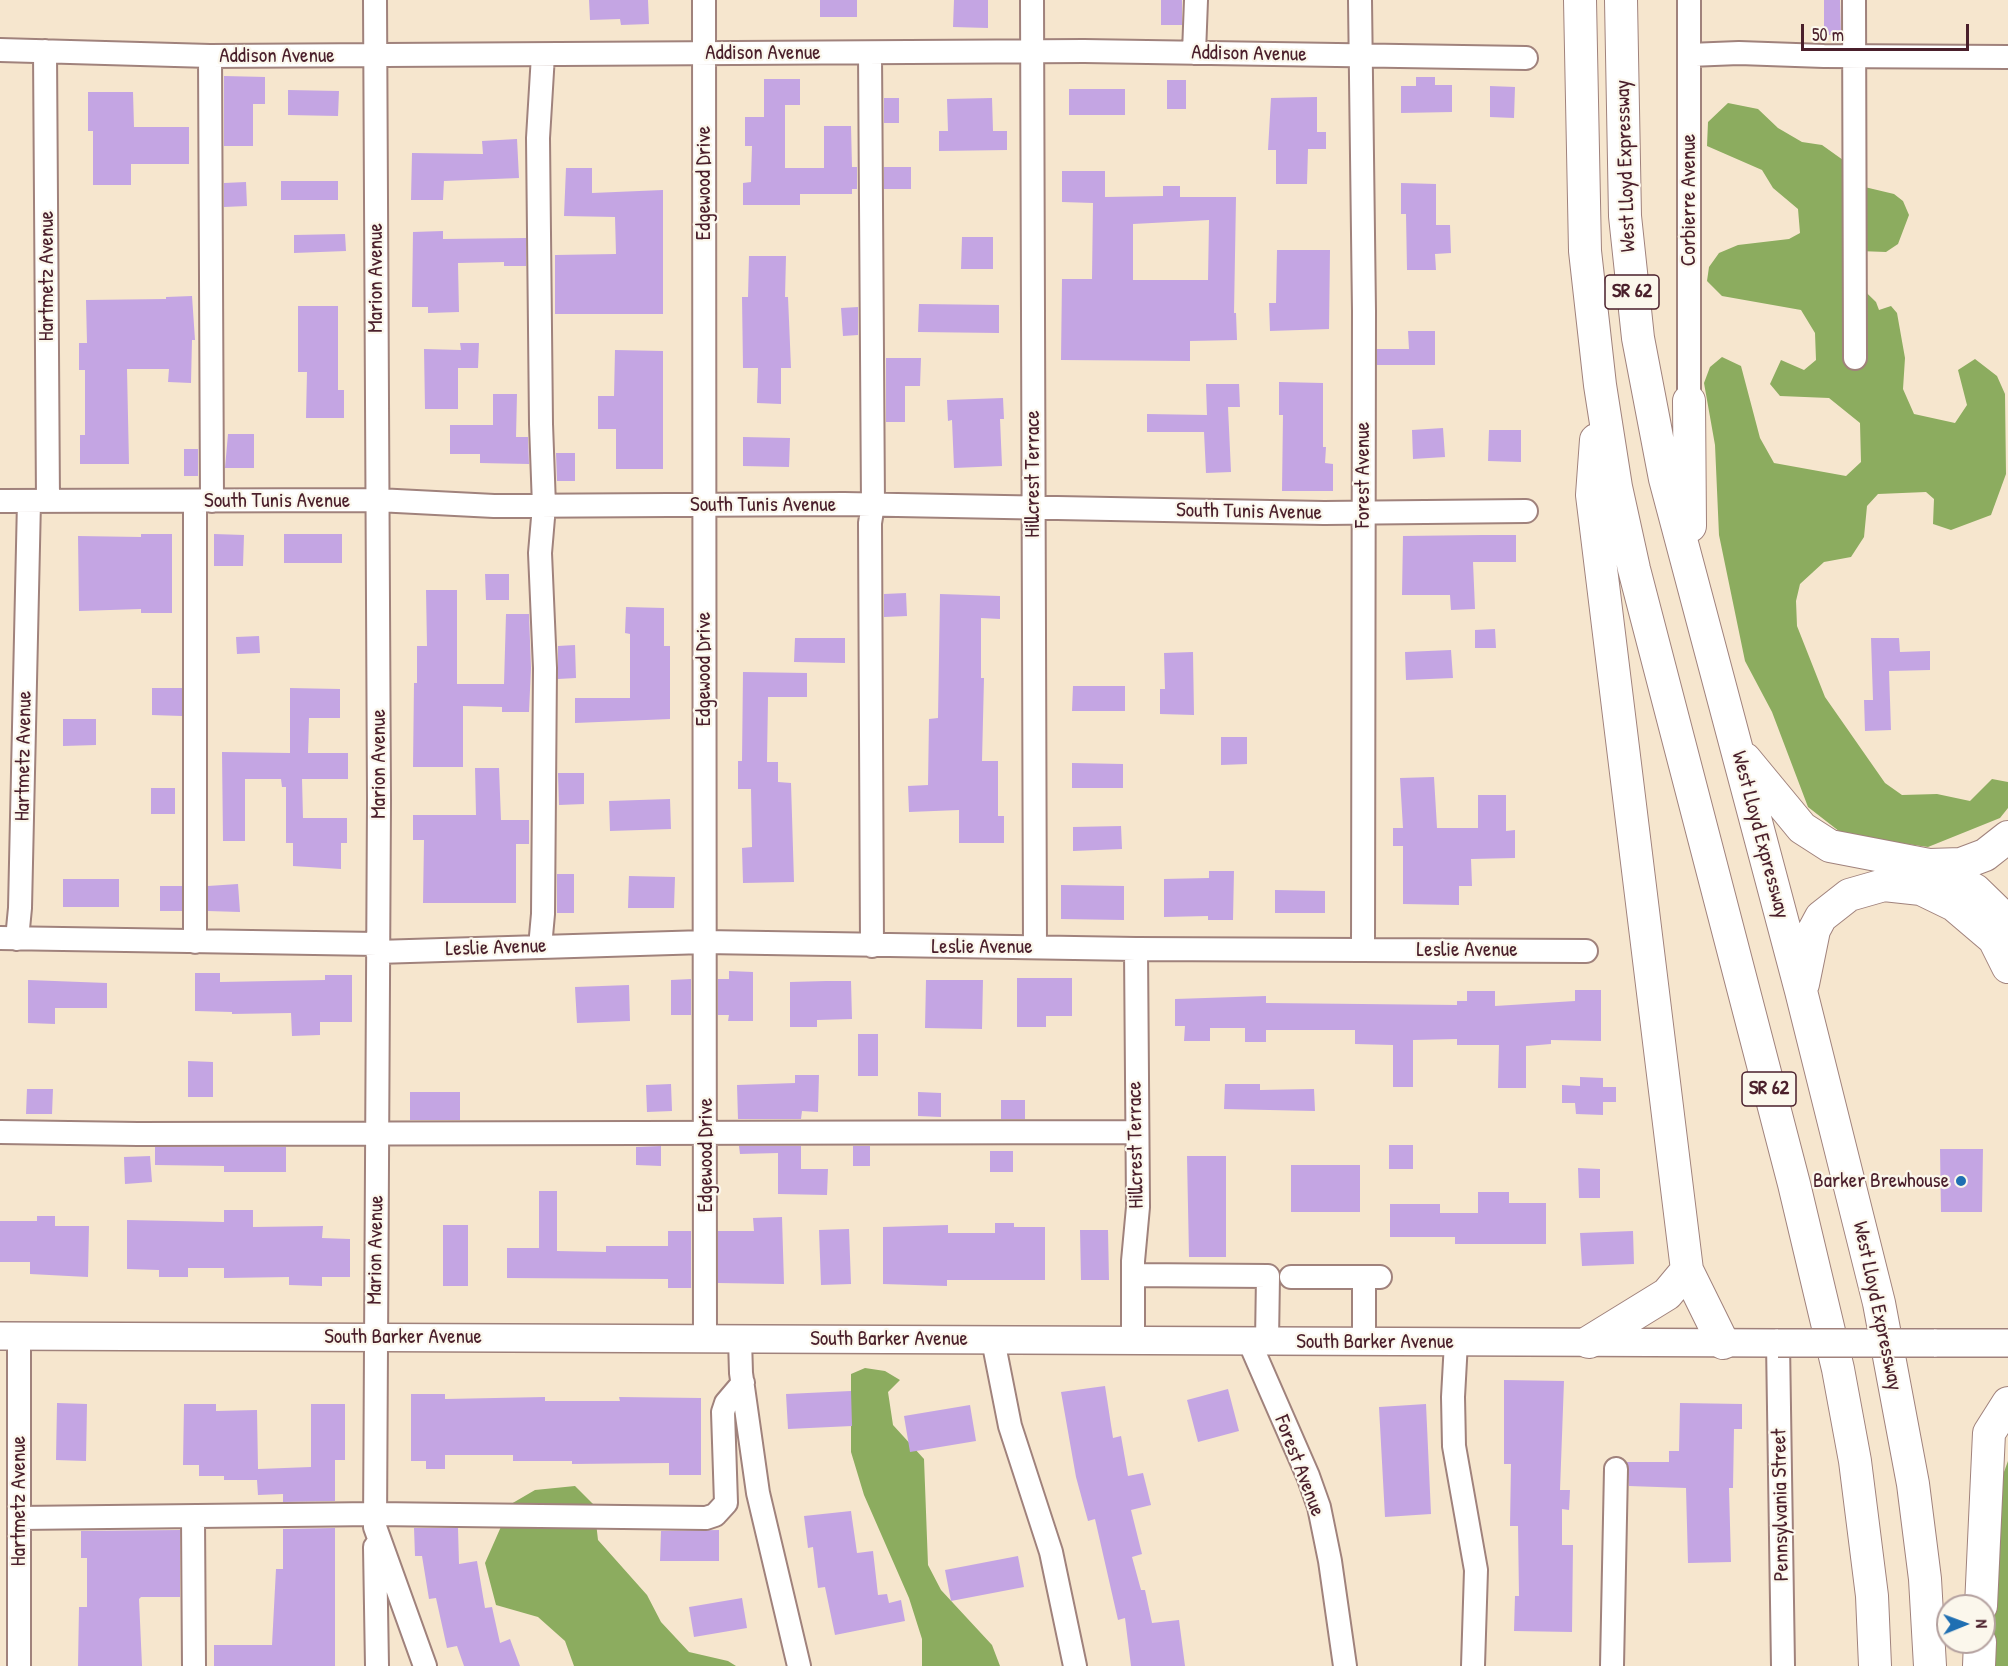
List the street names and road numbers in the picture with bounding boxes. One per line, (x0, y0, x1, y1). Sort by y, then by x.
street label: Addison Avenue (705, 40, 821, 66)
street label: Addison Avenue (1191, 40, 1307, 68)
street label: Addison Avenue (219, 43, 335, 69)
street label: West Lloyd Expressway (1610, 79, 1642, 253)
street label: Edgewood Drive (691, 126, 717, 240)
street label: Corbierre Avenue (1676, 134, 1702, 266)
street label: Hartmetz Avenue (34, 211, 60, 341)
street label: Marion Avenue (363, 223, 389, 333)
road number: SR 62 (1605, 275, 1659, 309)
street label: Hillcrest Terrace (1020, 410, 1046, 538)
street label: Forest Avenue (1350, 422, 1376, 528)
street label: South Tunis Avenue (204, 488, 350, 514)
street label: South Tunis Avenue (690, 492, 836, 518)
street label: South Tunis Avenue (1176, 498, 1322, 526)
street label: Edgewood Drive (691, 612, 717, 726)
street label: Hartmetz Avenue (10, 691, 38, 821)
street label: Marion Avenue (366, 709, 392, 819)
street label: West Lloyd Expressway (1726, 749, 1794, 921)
street label: Leslie Avenue (445, 934, 547, 962)
street label: Leslie Avenue (932, 934, 1032, 960)
street label: Leslie Avenue (1417, 937, 1517, 963)
road number: SR 62 (1742, 1072, 1796, 1106)
street label: Hillcrest Terrace (1122, 1081, 1150, 1209)
street label: Edgewood Drive (693, 1098, 719, 1212)
street label: Marion Avenue (362, 1195, 390, 1305)
street label: West Lloyd Expressway (1847, 1219, 1907, 1393)
street label: South Barker Avenue (324, 1324, 482, 1350)
street label: South Barker Avenue (810, 1326, 968, 1352)
street label: South Barker Avenue (1296, 1329, 1454, 1355)
street label: Forest Avenue (1268, 1412, 1330, 1520)
street label: Pennsylvania Street (1767, 1428, 1795, 1582)
street label: Hartmetz Avenue (6, 1436, 32, 1566)

